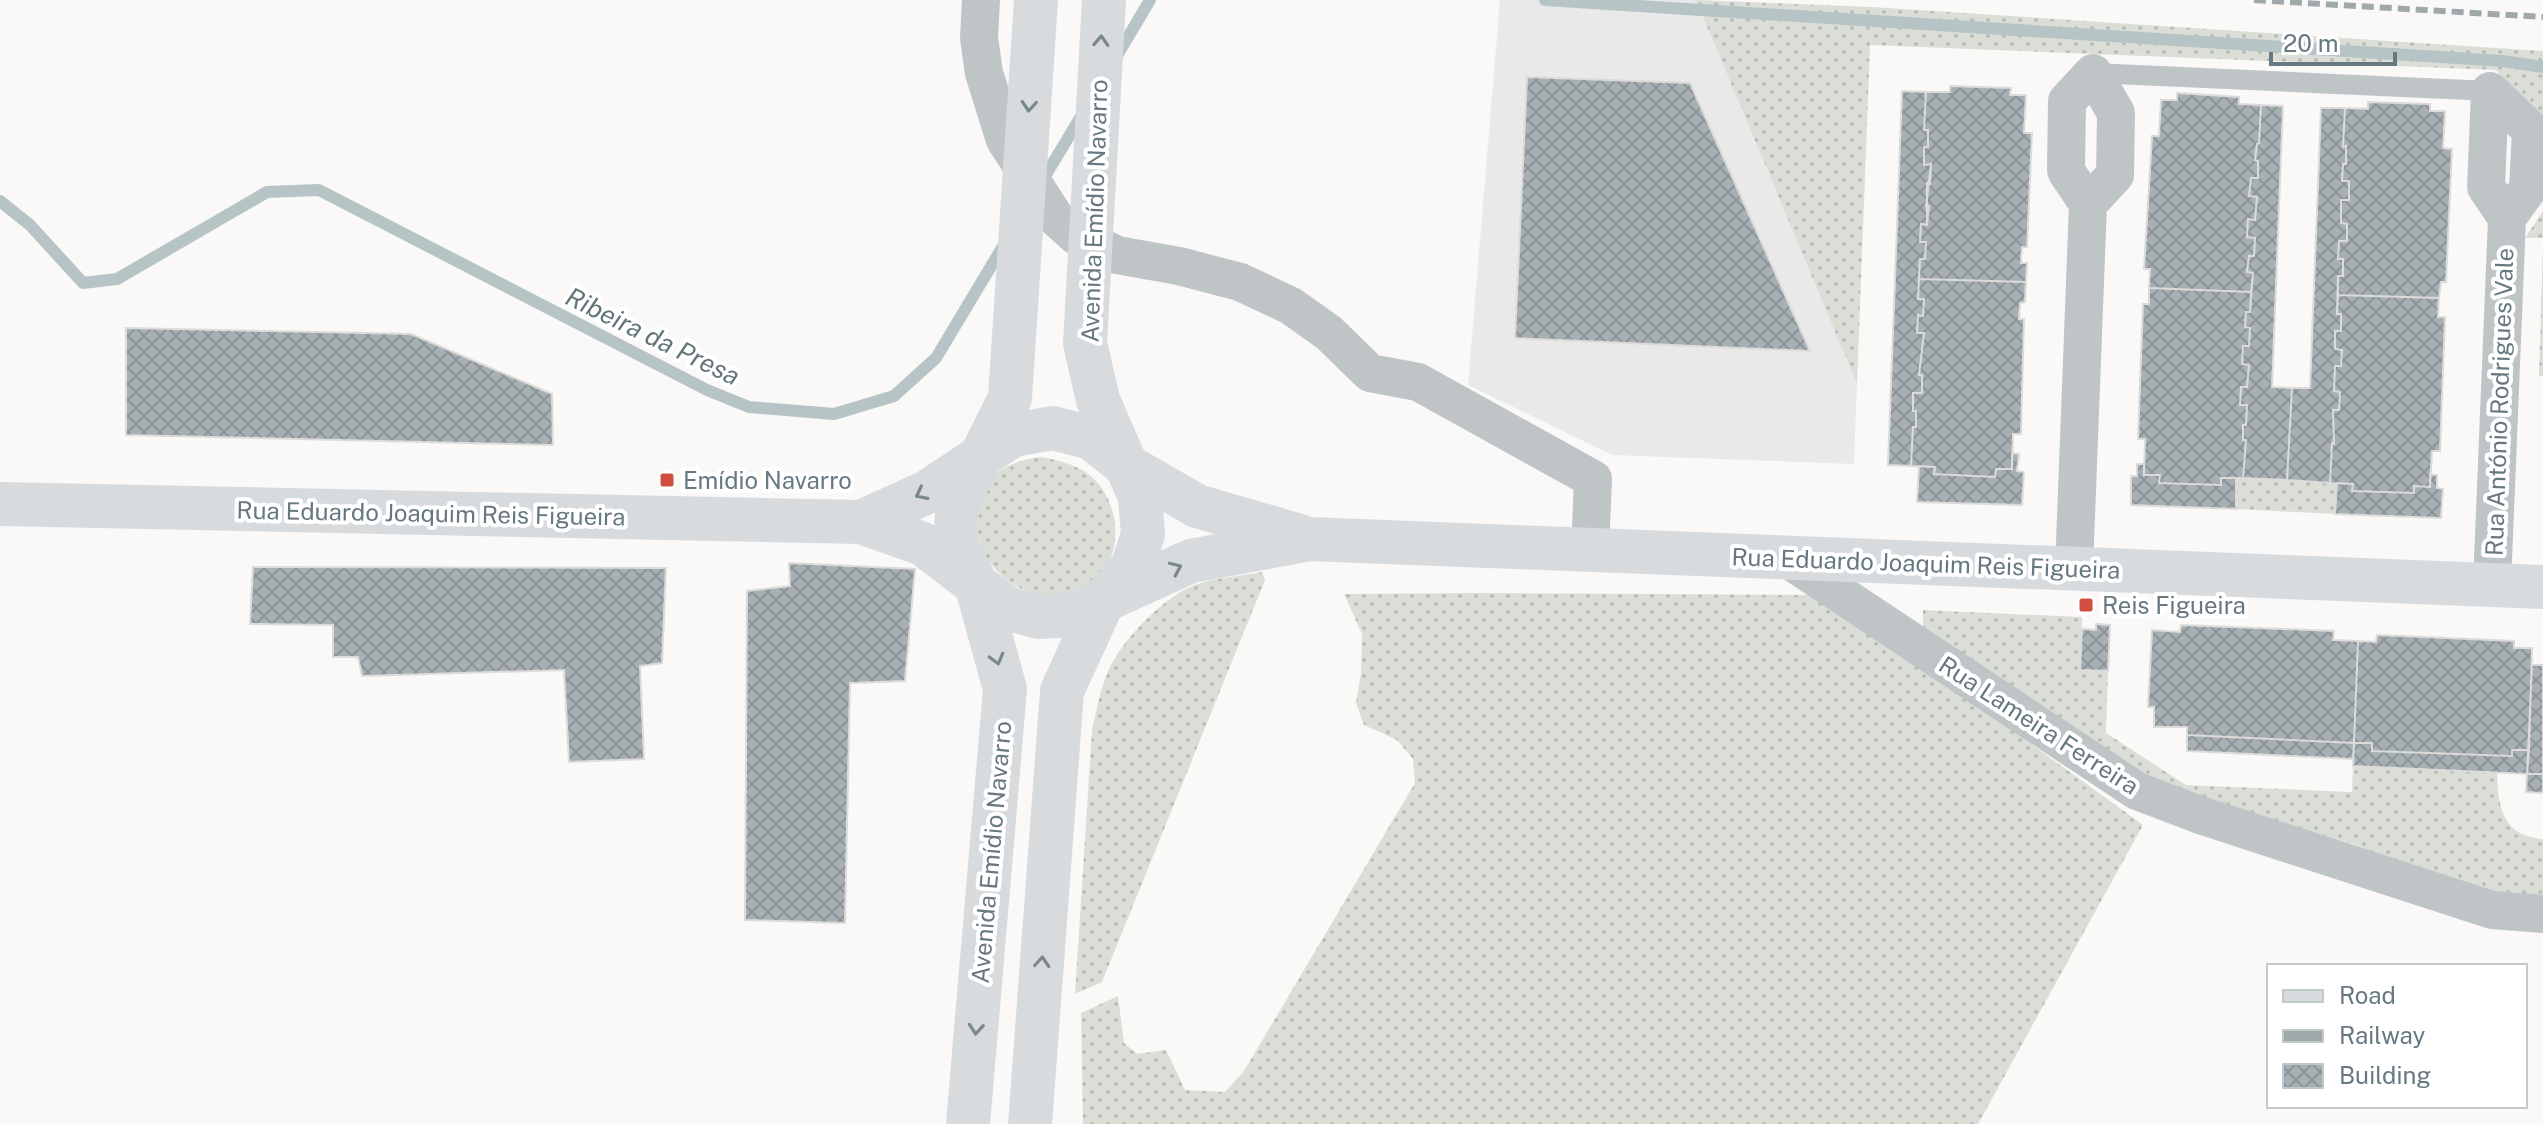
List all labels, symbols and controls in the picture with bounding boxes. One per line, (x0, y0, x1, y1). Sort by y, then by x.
scale bar (2271, 16, 2395, 66)
text: 20 m (2283, 29, 2339, 57)
one-way arrow (1093, 34, 1110, 47)
street label: Avenida Emídio Navarro (1075, 79, 1113, 343)
one-way arrow (1021, 100, 1038, 113)
street label: Rua António Rodrigues Vale (2480, 247, 2518, 557)
water label: Ribeira da Presa (561, 281, 745, 391)
place label: Emídio Navarro (683, 466, 852, 494)
marker: Emídio Navarro (658, 471, 676, 489)
one-way arrow (914, 484, 929, 500)
street label: Rua Eduardo Joaquim Reis Figueira (236, 496, 626, 530)
street label: Rua Eduardo Joaquim Reis Figueira (1731, 542, 2121, 584)
one-way arrow (1168, 561, 1182, 577)
place label: Reis Figueira (2102, 591, 2246, 619)
marker: Reis Figueira (2077, 596, 2095, 614)
street label: Rua Lameira Ferreira (1934, 650, 2144, 800)
one-way arrow (988, 652, 1004, 666)
street label: Avenida Emídio Navarro (966, 720, 1016, 984)
one-way arrow (1033, 955, 1050, 968)
legend (2267, 964, 2527, 1108)
text: Road (2339, 981, 2396, 1009)
text: Railway (2339, 1021, 2425, 1049)
one-way arrow (968, 1023, 985, 1036)
text: Building (2339, 1061, 2431, 1089)

